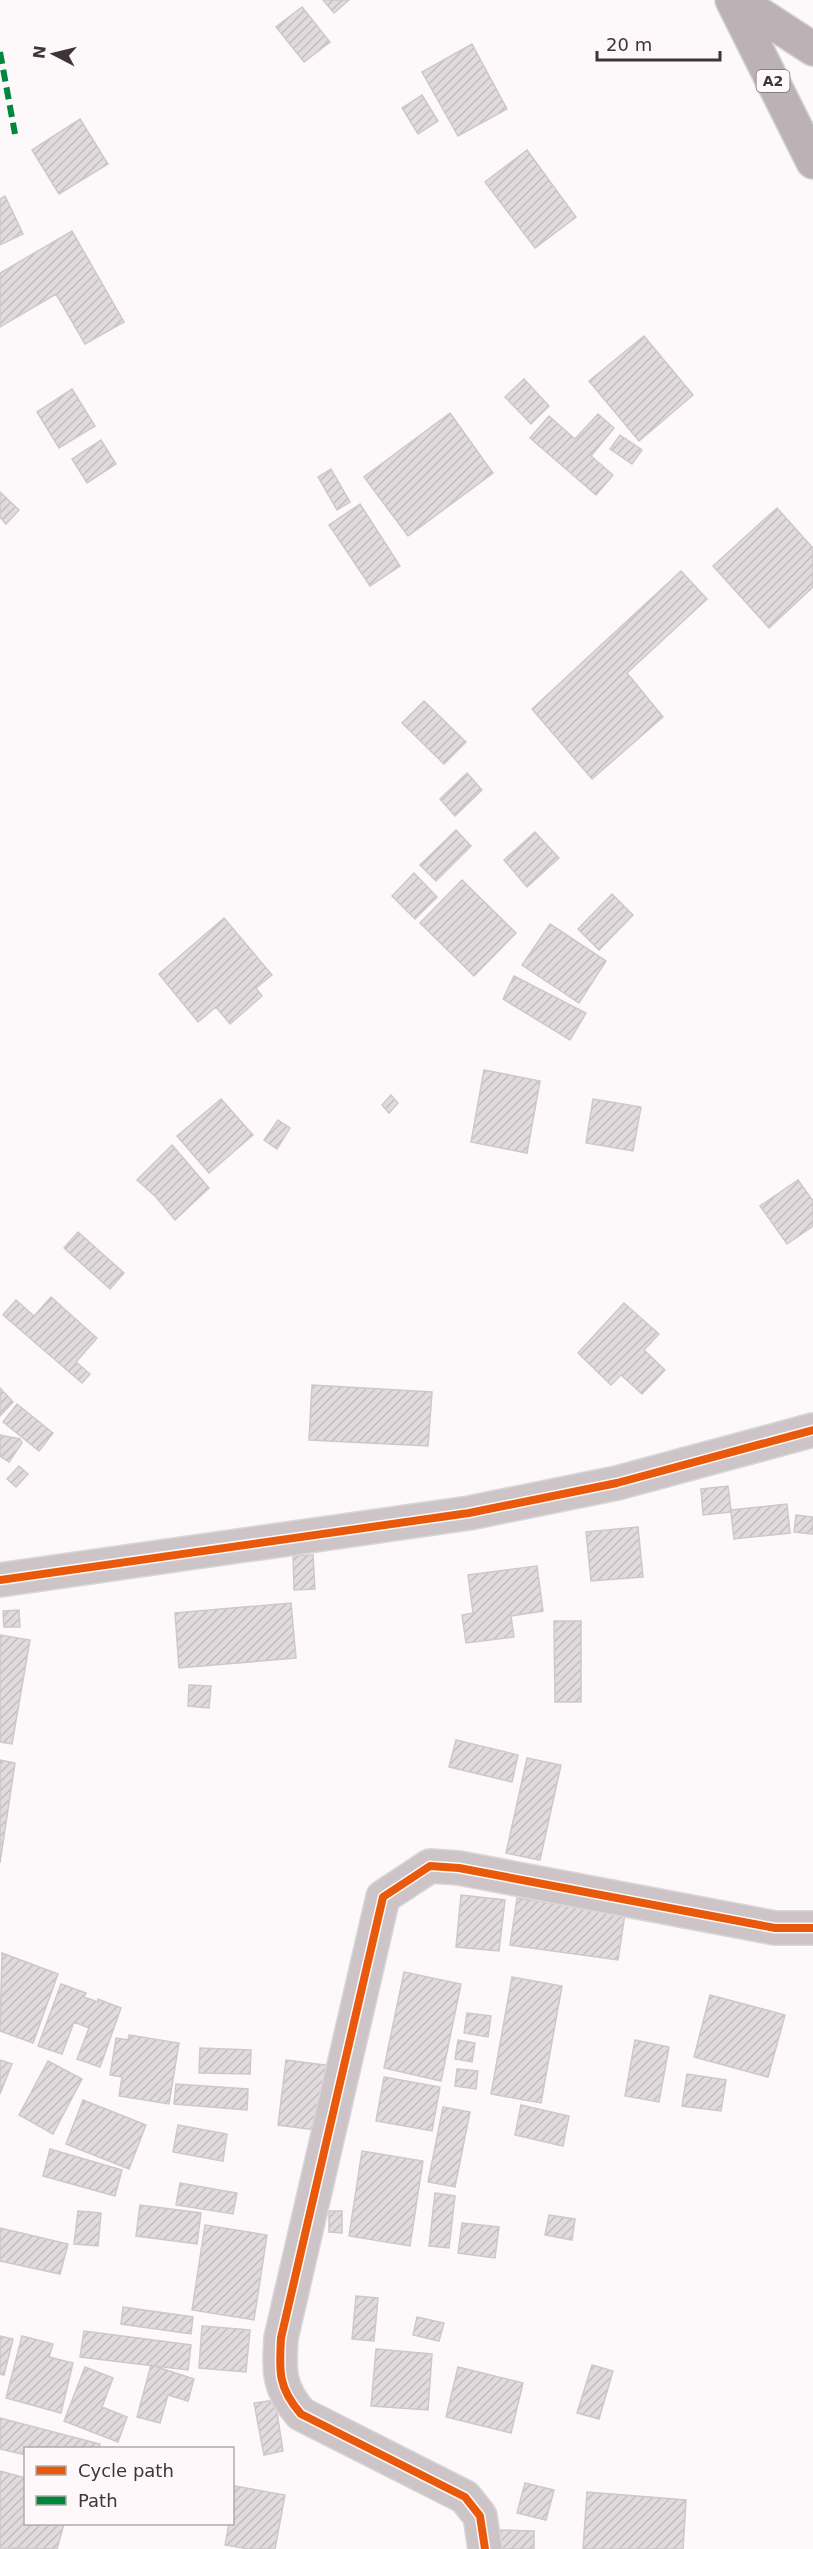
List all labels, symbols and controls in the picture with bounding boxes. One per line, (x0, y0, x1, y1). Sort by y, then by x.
north arrow (24, 24, 84, 84)
scale bar (597, 24, 720, 62)
text: 20 m (606, 34, 652, 55)
text: N (29, 44, 50, 60)
road number: A2 (756, 70, 790, 92)
legend (24, 2447, 234, 2525)
text: Cycle path (78, 2460, 174, 2481)
text: Path (78, 2490, 118, 2511)

